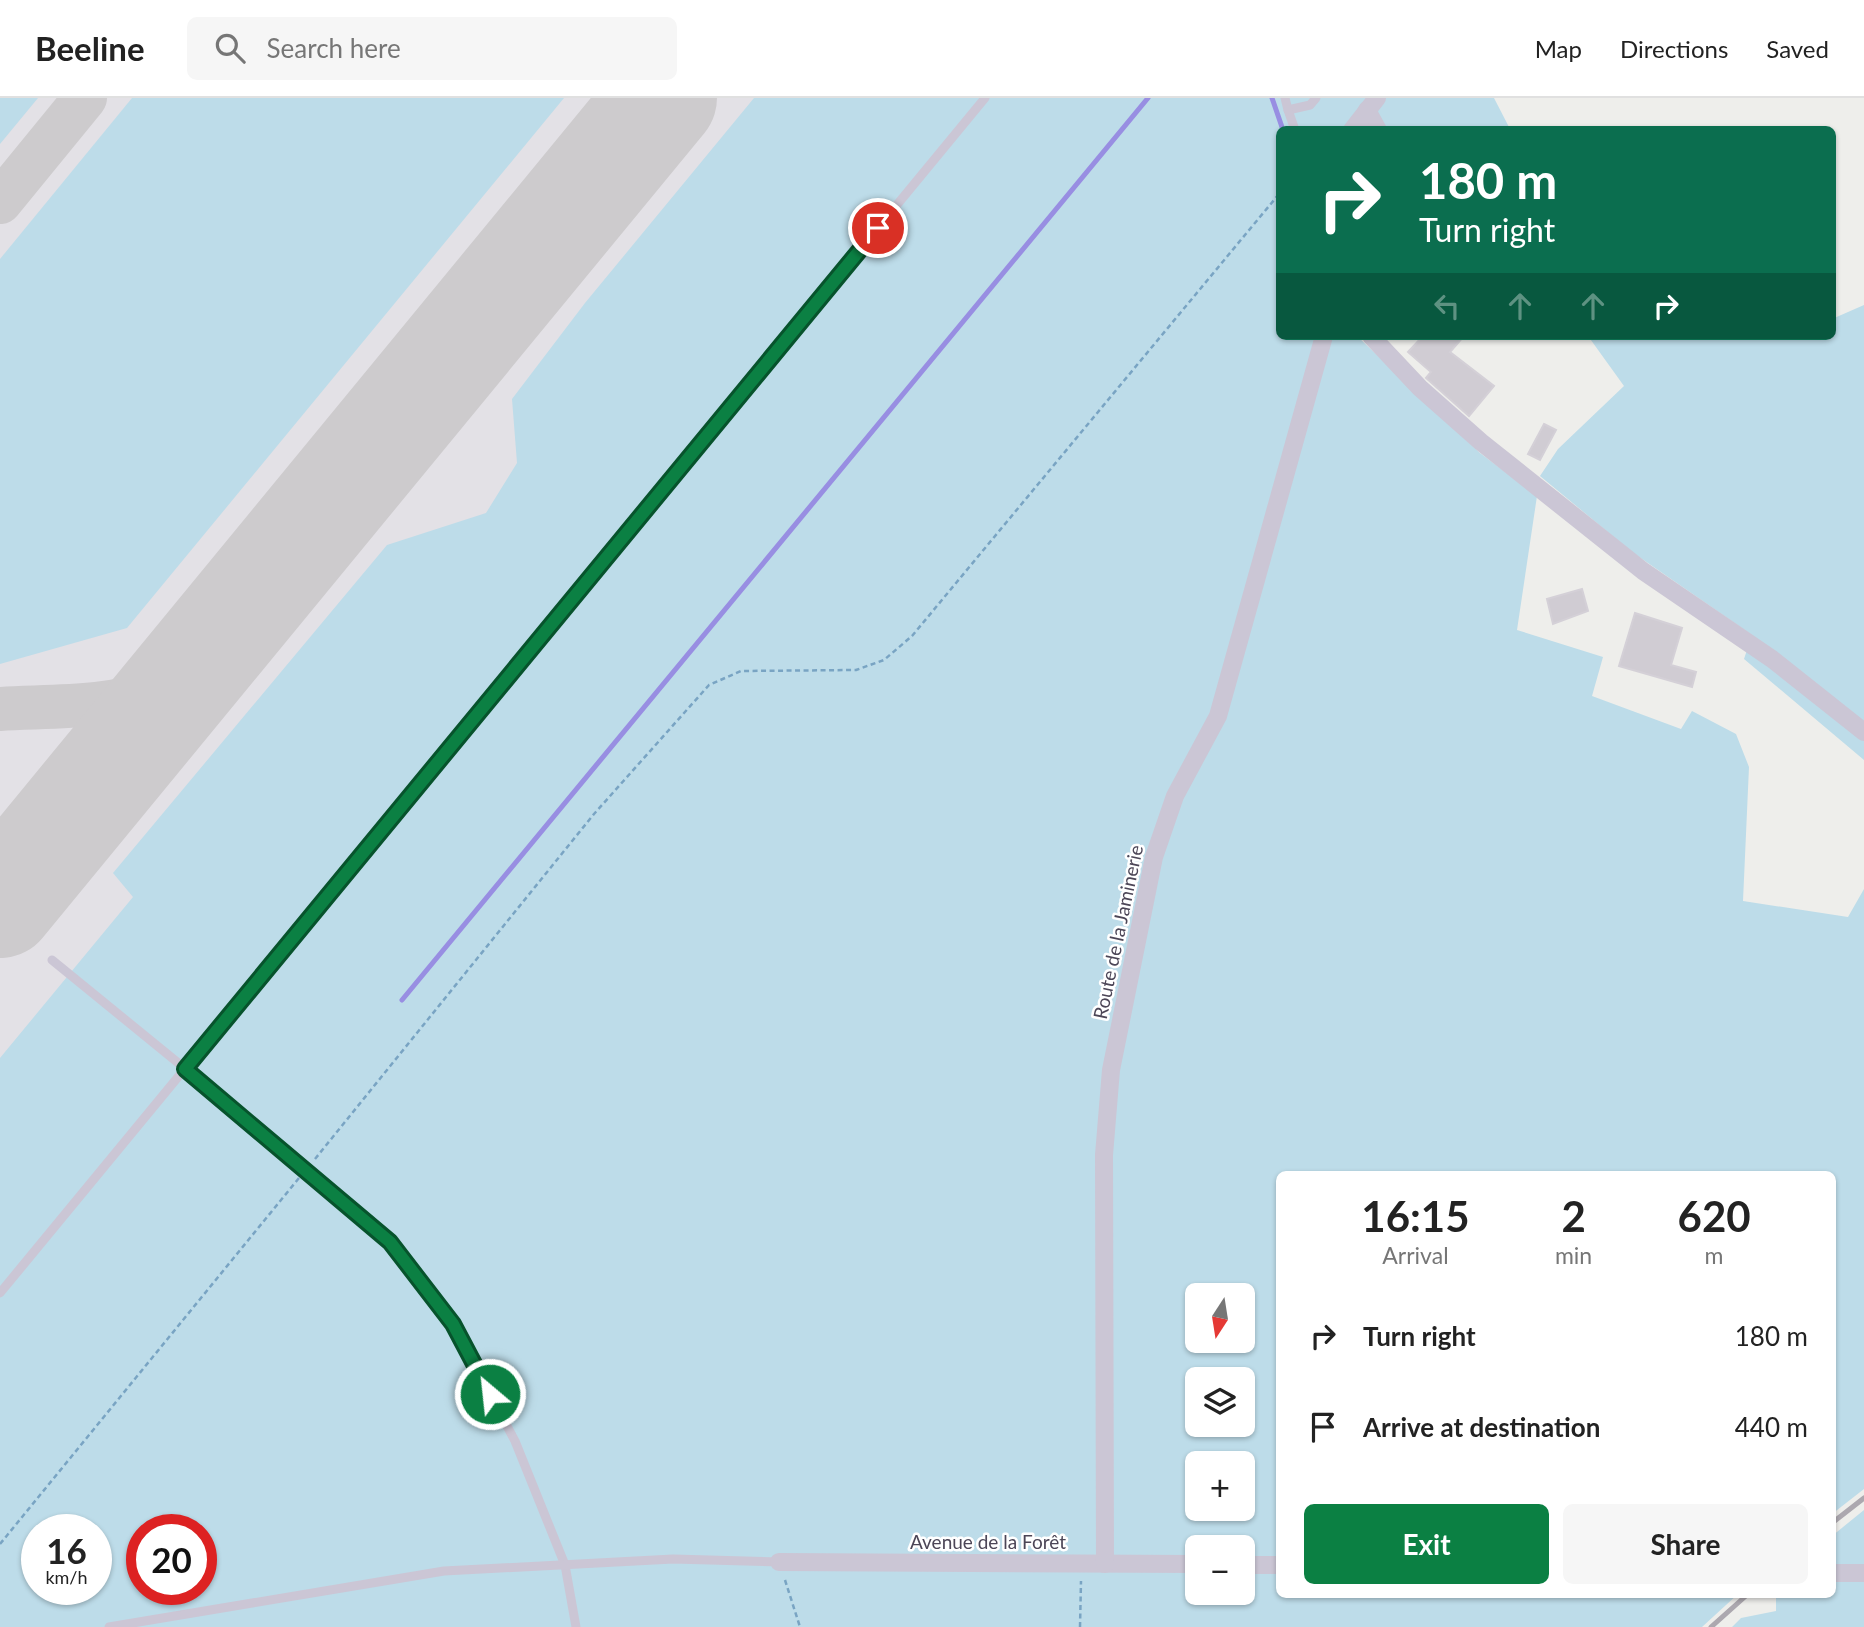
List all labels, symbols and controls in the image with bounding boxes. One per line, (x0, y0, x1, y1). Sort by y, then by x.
search box (187, 17, 677, 80)
text: Beeline (35, 28, 145, 68)
icon: search (211, 29, 249, 67)
text: Search here (267, 32, 401, 64)
text: Map (1535, 34, 1582, 63)
text: Directions (1620, 34, 1728, 63)
text: Saved (1766, 34, 1829, 63)
text: 180 m (1419, 151, 1557, 209)
icon: right (1304, 154, 1395, 245)
pin (848, 198, 908, 258)
icon: arrive (859, 209, 897, 247)
text: Turn right (1419, 210, 1555, 249)
icon: left (1428, 287, 1466, 325)
icon: ahead (1501, 287, 1539, 325)
icon: ahead (1574, 287, 1612, 325)
icon: right (1647, 287, 1685, 325)
street label: Route de la Jaminerie (1088, 843, 1147, 1021)
text: 16:15 (1361, 1191, 1470, 1241)
text: 2 (1561, 1191, 1586, 1241)
text: 620 (1678, 1191, 1751, 1241)
text: Arrival (1382, 1241, 1449, 1269)
text: min (1555, 1241, 1592, 1269)
text: m (1705, 1241, 1724, 1269)
north arrow (1185, 1283, 1255, 1353)
map controls (1185, 1283, 1255, 1605)
icon: right (1304, 1317, 1342, 1355)
text: Turn right (1363, 1320, 1476, 1352)
text: 180 m (1735, 1320, 1808, 1352)
position arrow (453, 1357, 527, 1431)
button: layers (1185, 1367, 1255, 1437)
icon: arrive (1304, 1408, 1342, 1446)
text: Arrive at destination (1363, 1411, 1600, 1443)
text: 440 m (1735, 1411, 1808, 1443)
button: + (1185, 1451, 1255, 1521)
button: Exit (1304, 1504, 1549, 1584)
button: Share (1563, 1504, 1808, 1584)
speed limit sign: 20 (126, 1514, 217, 1605)
text: 16 (46, 1529, 87, 1571)
street label: Avenue de la Forêt (910, 1530, 1066, 1553)
button: − (1185, 1535, 1255, 1605)
text: km/h (45, 1566, 88, 1588)

